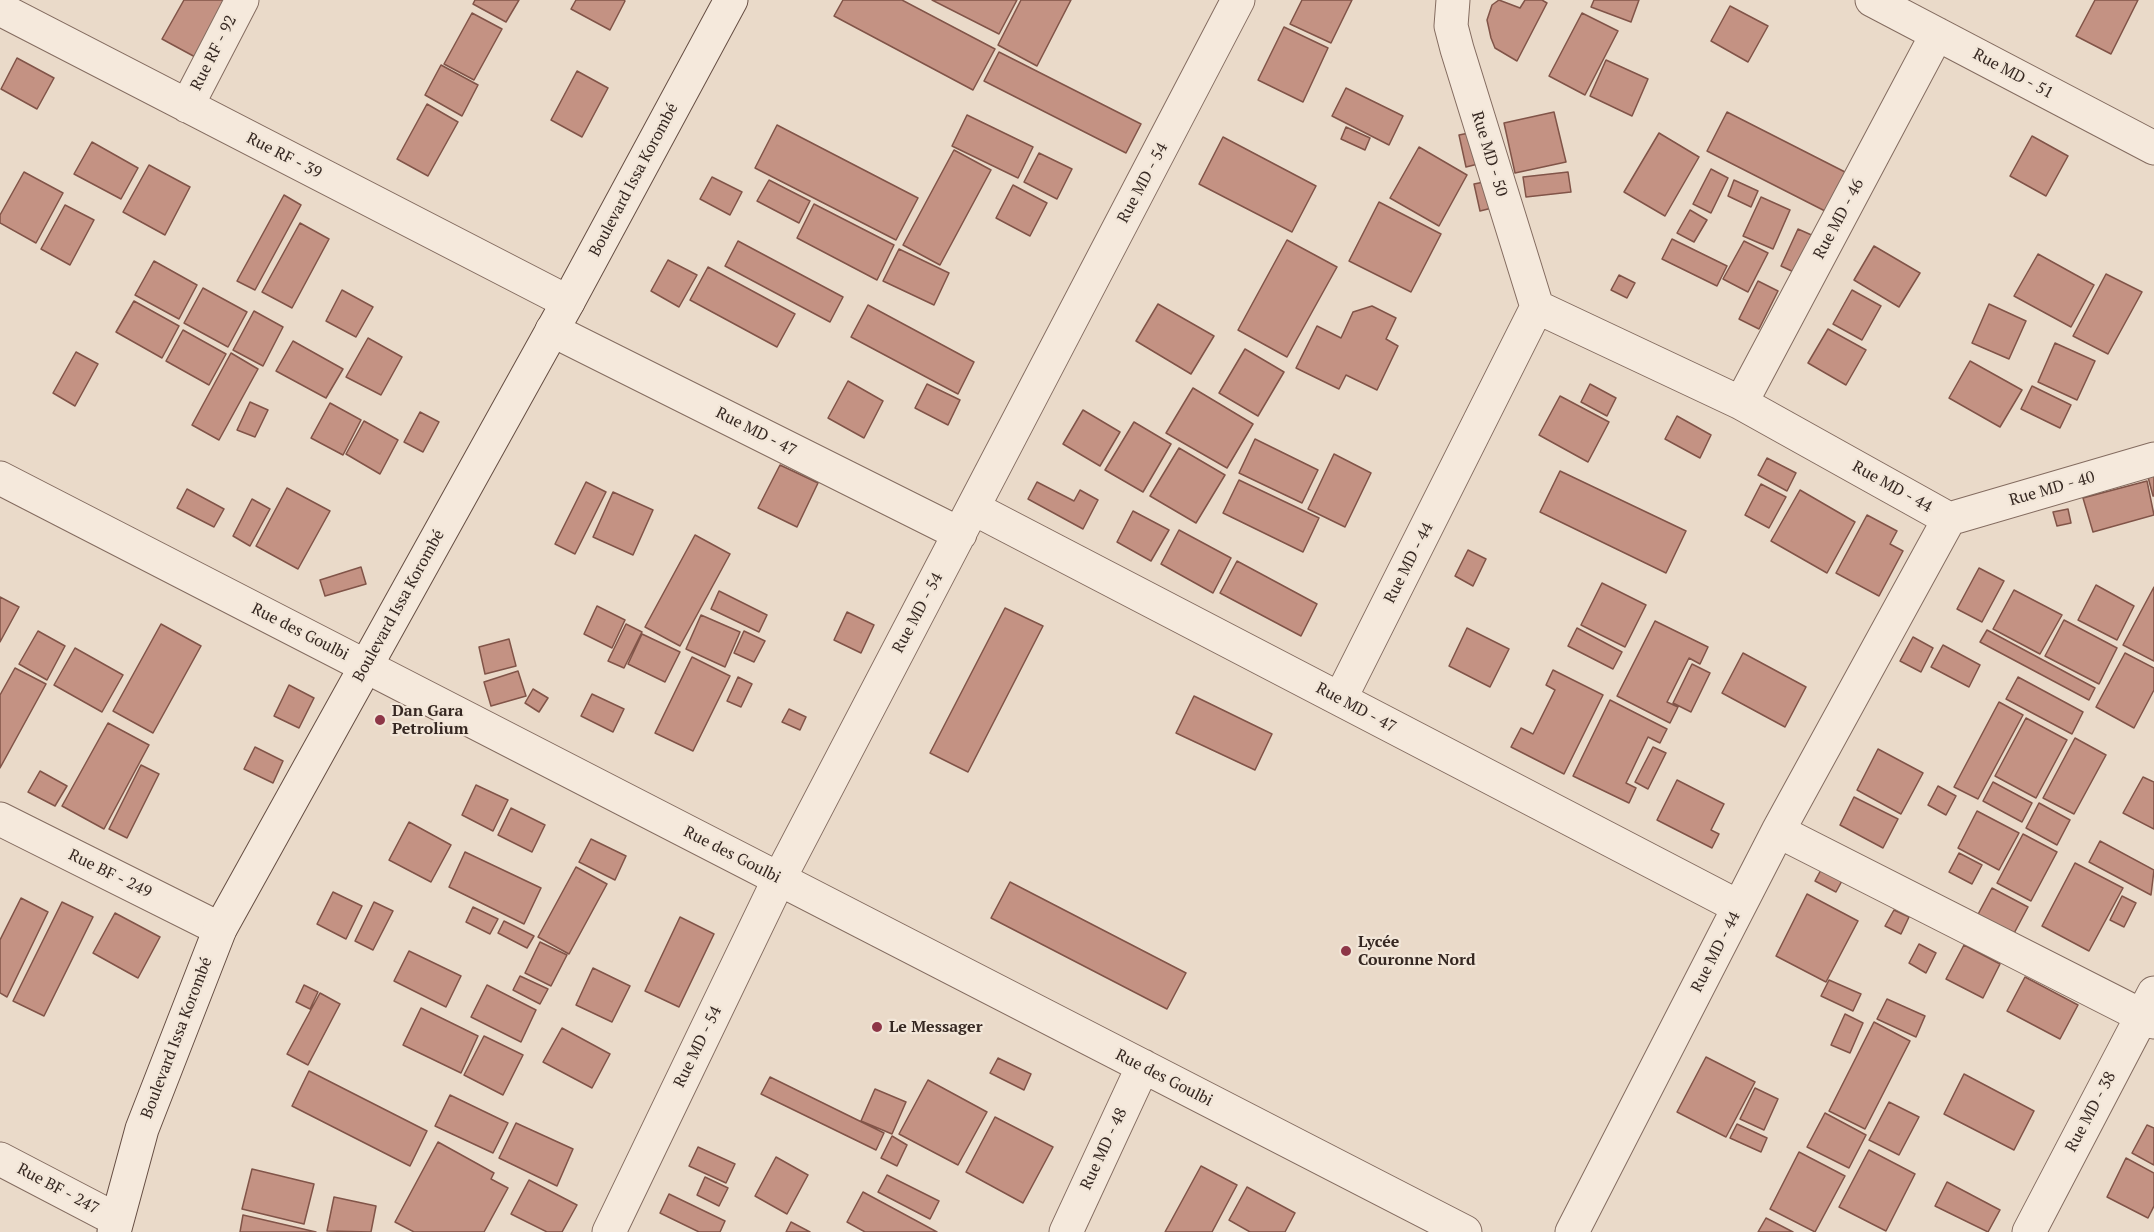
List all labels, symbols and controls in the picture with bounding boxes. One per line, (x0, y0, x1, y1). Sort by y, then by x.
street label: Rue RF - 92 (187, 12, 241, 94)
street label: Rue MD - 51 (1970, 45, 2056, 103)
street label: Boulevard Issa Korombé (585, 100, 683, 260)
street label: Rue MD - 50 (1467, 109, 1511, 199)
street label: Rue RF - 39 (243, 129, 325, 183)
street label: Rue MD - 54 (1114, 140, 1172, 226)
street label: Rue MD - 46 (1810, 176, 1868, 262)
street label: Rue MD - 47 (712, 403, 800, 461)
street label: Rue MD - 44 (1849, 457, 1935, 517)
street label: Rue MD - 40 (2007, 468, 2097, 510)
street label: Rue MD - 44 (1380, 519, 1438, 607)
street label: Boulevard Issa Korombé (349, 527, 449, 685)
street label: Rue MD - 54 (889, 570, 947, 656)
street label: Rue des Goulbi (248, 599, 352, 665)
street label: Rue MD - 47 (1313, 679, 1399, 737)
place label: Dan Gara Petrolium (392, 701, 468, 739)
marker: Dan Gara Petrolium (373, 713, 387, 727)
street label: Rue des Goulbi (680, 822, 784, 888)
street label: Rue BF - 249 (65, 846, 155, 902)
street label: Rue MD - 44 (1687, 908, 1745, 996)
place label: Lycée Couronne Nord (1358, 932, 1476, 970)
marker: Lycée Couronne Nord (1339, 944, 1353, 958)
street label: Boulevard Issa Korombé (137, 955, 217, 1121)
street label: Rue MD - 54 (670, 1003, 726, 1091)
place label: Le Messager (889, 1017, 983, 1037)
marker: Le Messager (870, 1020, 884, 1034)
street label: Rue des Goulbi (1112, 1045, 1216, 1111)
street label: Rue MD - 38 (2062, 1069, 2120, 1155)
street label: Rue MD - 48 (1077, 1105, 1131, 1193)
street label: Rue BF - 247 (14, 1159, 102, 1219)

